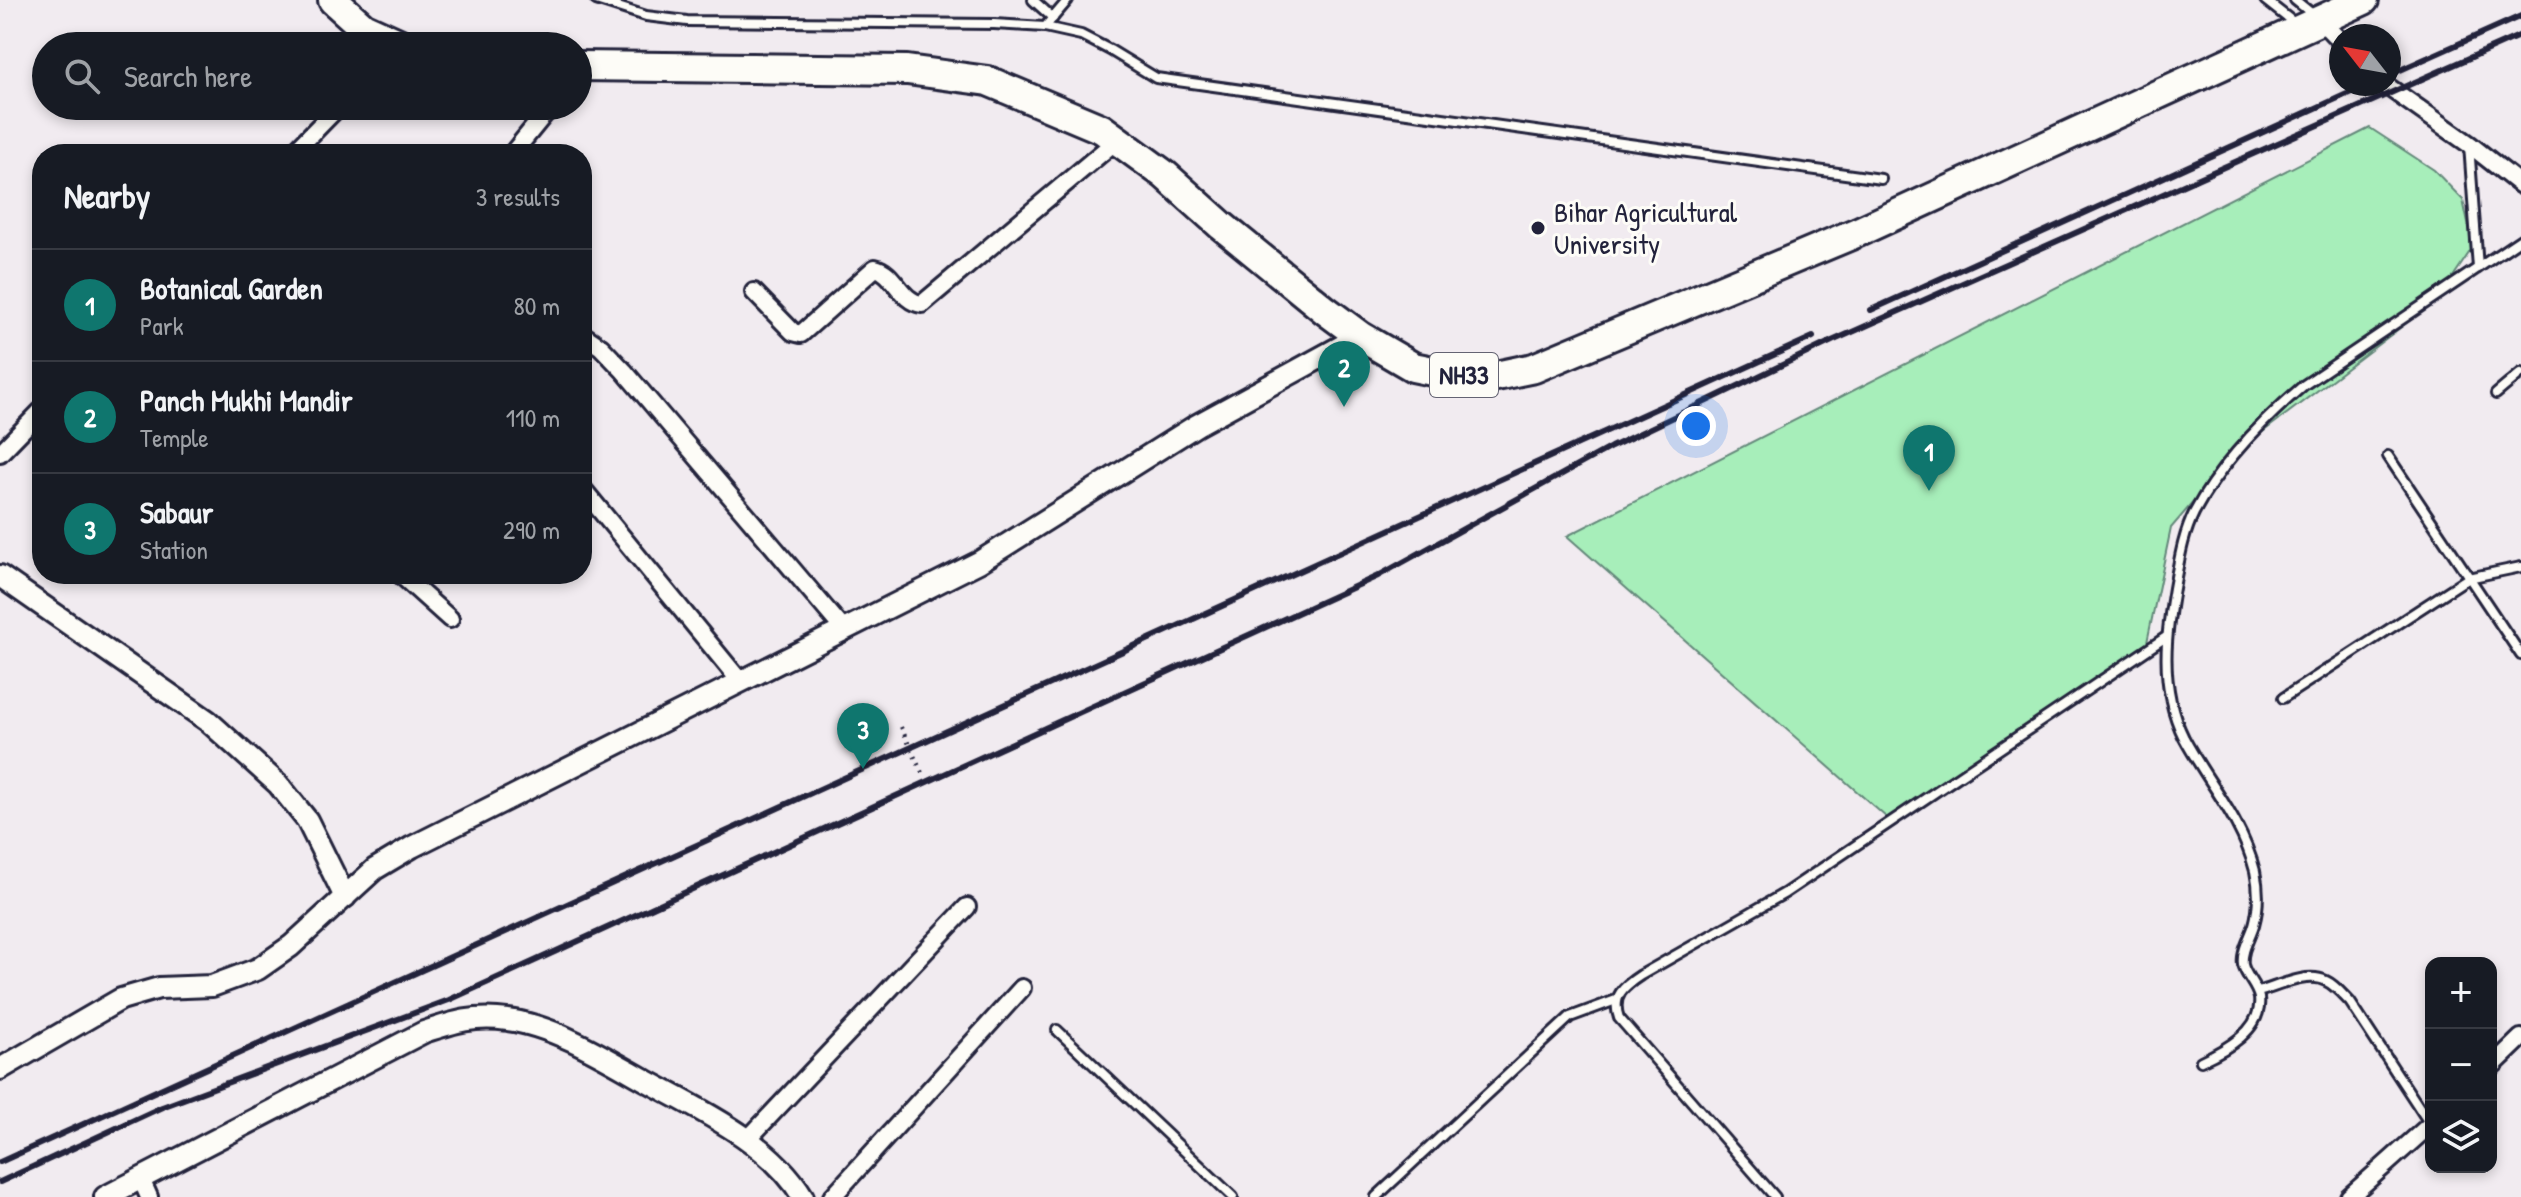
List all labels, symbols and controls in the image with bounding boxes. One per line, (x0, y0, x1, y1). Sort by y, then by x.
north arrow (2329, 24, 2401, 96)
search box (32, 32, 592, 120)
icon: search (60, 54, 104, 98)
text: Search here (124, 56, 252, 96)
text: Nearby (64, 173, 150, 219)
text: 3 results (476, 179, 560, 214)
place label: Bihar Agricultural University (1554, 193, 1738, 263)
marker: Bihar Agricultural University (1529, 219, 1547, 237)
text: Botanical Garden (140, 268, 323, 308)
text: 1 (85, 288, 95, 323)
text: 80 m (513, 288, 560, 323)
text: Park (140, 308, 184, 343)
pin: 2 (1318, 341, 1370, 407)
road number: NH33 (1430, 353, 1498, 397)
text: Panch Mukhi Mandir (140, 380, 353, 420)
text: 2 (84, 400, 96, 435)
text: 110 m (506, 400, 560, 435)
your location (1676, 406, 1716, 446)
text: Temple (140, 420, 209, 455)
pin: 1 (1903, 425, 1955, 491)
text: Sabaur (140, 492, 213, 532)
text: 3 (84, 512, 96, 547)
text: 290 m (503, 512, 560, 547)
text: Station (140, 532, 208, 567)
pin: 3 (837, 703, 889, 769)
map controls (2425, 957, 2497, 1173)
button: + (2425, 957, 2497, 1029)
button: − (2425, 1029, 2497, 1101)
button: layers (2425, 1101, 2497, 1173)

